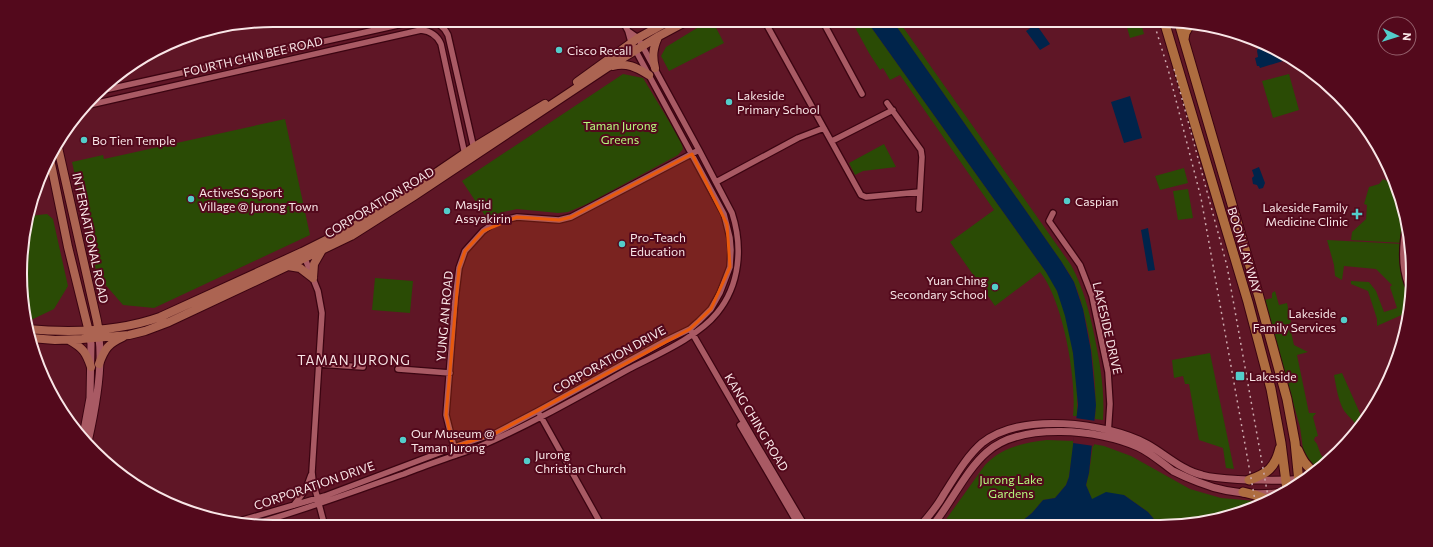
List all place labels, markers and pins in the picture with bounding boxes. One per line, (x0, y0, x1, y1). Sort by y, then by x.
place label: Cisco Recall (567, 43, 631, 57)
marker: Cisco Recall (554, 45, 564, 55)
place label: Lakeside Primary School (737, 88, 820, 116)
marker: Lakeside Primary School (724, 97, 734, 107)
place label: Bo Tien Temple (92, 133, 176, 147)
marker: Bo Tien Temple (79, 135, 89, 145)
place label: ActiveSG Sport Village @ Jurong Town (199, 185, 318, 214)
marker: ActiveSG Sport Village @ Jurong Town (186, 194, 196, 204)
place label: Caspian (1075, 194, 1118, 208)
marker: Caspian (1062, 196, 1072, 206)
place label: Masjid Assyakirin (455, 197, 511, 225)
place label: Lakeside Family Medicine Clinic (1262, 200, 1348, 228)
marker: Masjid Assyakirin (442, 206, 452, 216)
marker: Lakeside Family Medicine Clinic (1351, 208, 1363, 220)
place label: Pro-Teach Education (630, 230, 686, 258)
marker: Pro-Teach Education (617, 239, 627, 249)
place label: Yuan Ching Secondary School (890, 273, 987, 301)
marker: Yuan Ching Secondary School (990, 282, 1000, 292)
place label: Lakeside Family Services (1253, 306, 1336, 334)
marker: Lakeside Family Services (1339, 315, 1349, 325)
place label: Lakeside (1249, 369, 1297, 383)
marker: Lakeside (1234, 370, 1246, 382)
place label: Our Museum @ Taman Jurong (411, 426, 495, 455)
marker: Our Museum @ Taman Jurong (398, 435, 408, 445)
place label: Jurong Christian Church (535, 447, 626, 475)
marker: Jurong Christian Church (522, 456, 532, 466)

